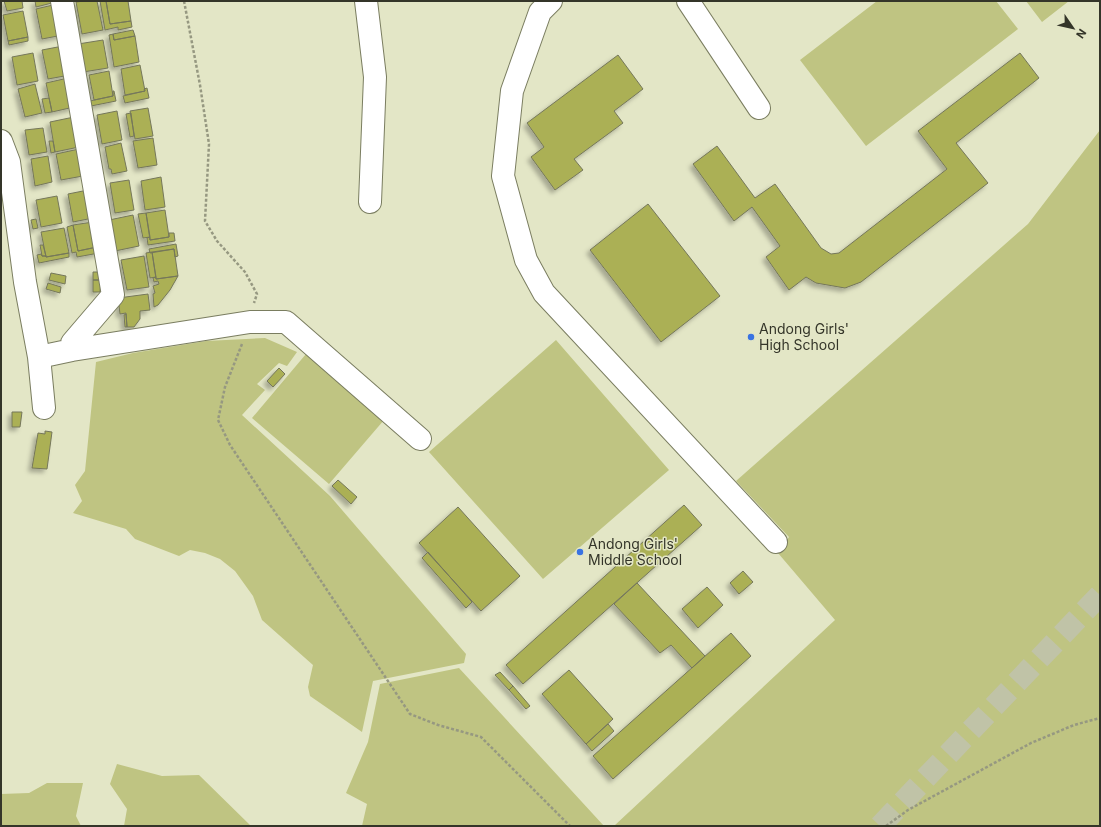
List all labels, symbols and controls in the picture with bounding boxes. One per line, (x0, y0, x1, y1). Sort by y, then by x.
north arrow (1053, 8, 1093, 48)
text: N (1073, 26, 1089, 41)
place label: Andong Girls' High School (759, 320, 849, 353)
marker: Andong Girls' High School (746, 332, 756, 342)
place label: Andong Girls' Middle School (588, 535, 682, 568)
marker: Andong Girls' Middle School (575, 547, 585, 557)

